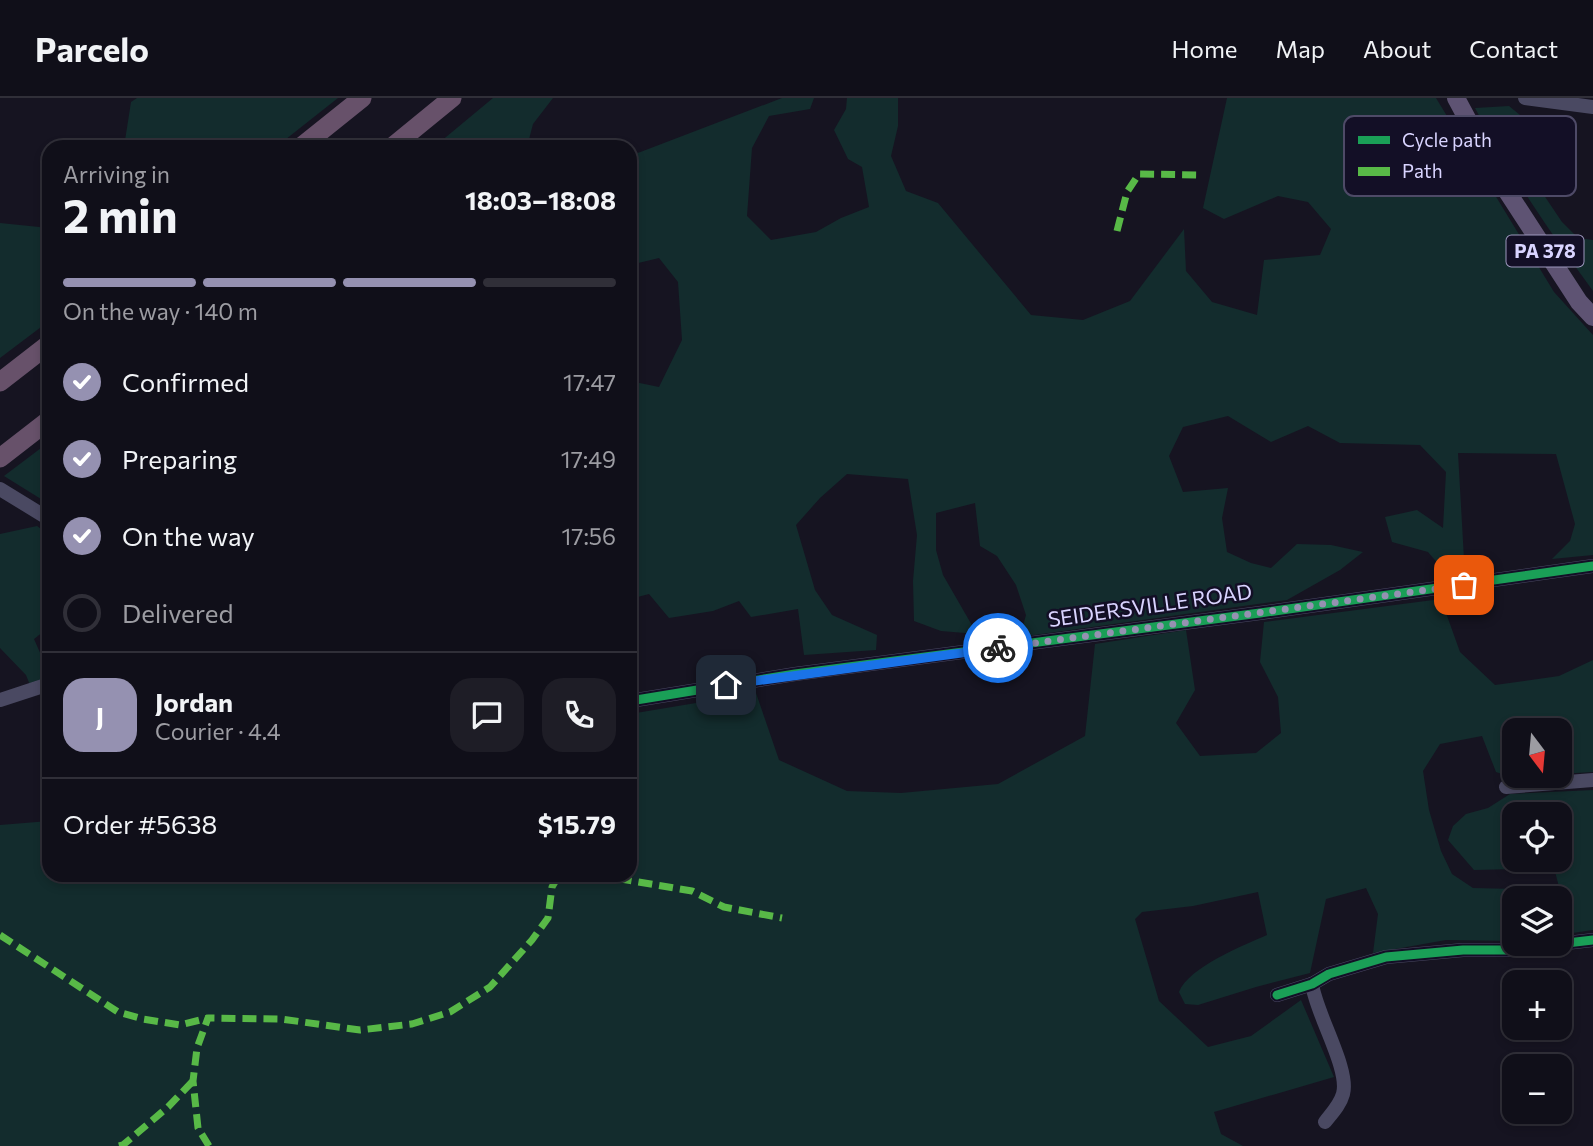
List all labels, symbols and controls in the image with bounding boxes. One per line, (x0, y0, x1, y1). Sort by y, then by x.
text: Parcelo (35, 28, 149, 69)
text: Home (1172, 34, 1238, 63)
text: Map (1276, 34, 1325, 63)
text: About (1363, 34, 1431, 63)
text: Contact (1469, 34, 1558, 63)
legend (1344, 116, 1576, 196)
text: Cycle path (1402, 128, 1492, 151)
text: Path (1402, 159, 1443, 182)
text: Arriving in (63, 160, 170, 188)
text: 18:03–18:08 (465, 184, 616, 215)
text: 2 min (63, 186, 178, 242)
road number: PA 378 (1506, 236, 1584, 266)
text: On the way · 140 m (63, 297, 258, 325)
icon: check (63, 363, 101, 401)
text: Confirmed (122, 366, 249, 397)
text: 17:47 (563, 368, 616, 396)
icon: check (63, 440, 101, 478)
text: Preparing (122, 443, 237, 474)
text: 17:49 (561, 445, 616, 473)
icon: check (63, 517, 101, 555)
text: On the way (122, 520, 255, 551)
text: 17:56 (561, 522, 616, 550)
pin (1434, 555, 1494, 615)
icon: bag (1445, 566, 1483, 604)
street label: SEIDERSVILLE ROAD (1046, 578, 1253, 631)
text: Delivered (122, 597, 233, 628)
courier (963, 613, 1033, 683)
icon: bike (979, 629, 1017, 667)
pin (696, 655, 756, 715)
icon: home (707, 666, 745, 704)
button: chat (450, 678, 524, 752)
button: phone (542, 678, 616, 752)
text: Jordan (155, 686, 233, 717)
text: J (96, 700, 104, 731)
text: Courier · 4.4 (155, 717, 281, 745)
north arrow (1502, 718, 1572, 788)
map controls (1502, 718, 1572, 1124)
button: locate (1502, 802, 1572, 872)
text: Order #5638 (63, 808, 217, 839)
text: $15.79 (538, 808, 616, 839)
button: layers (1502, 886, 1572, 956)
button: + (1502, 970, 1572, 1040)
button: − (1502, 1054, 1572, 1124)

